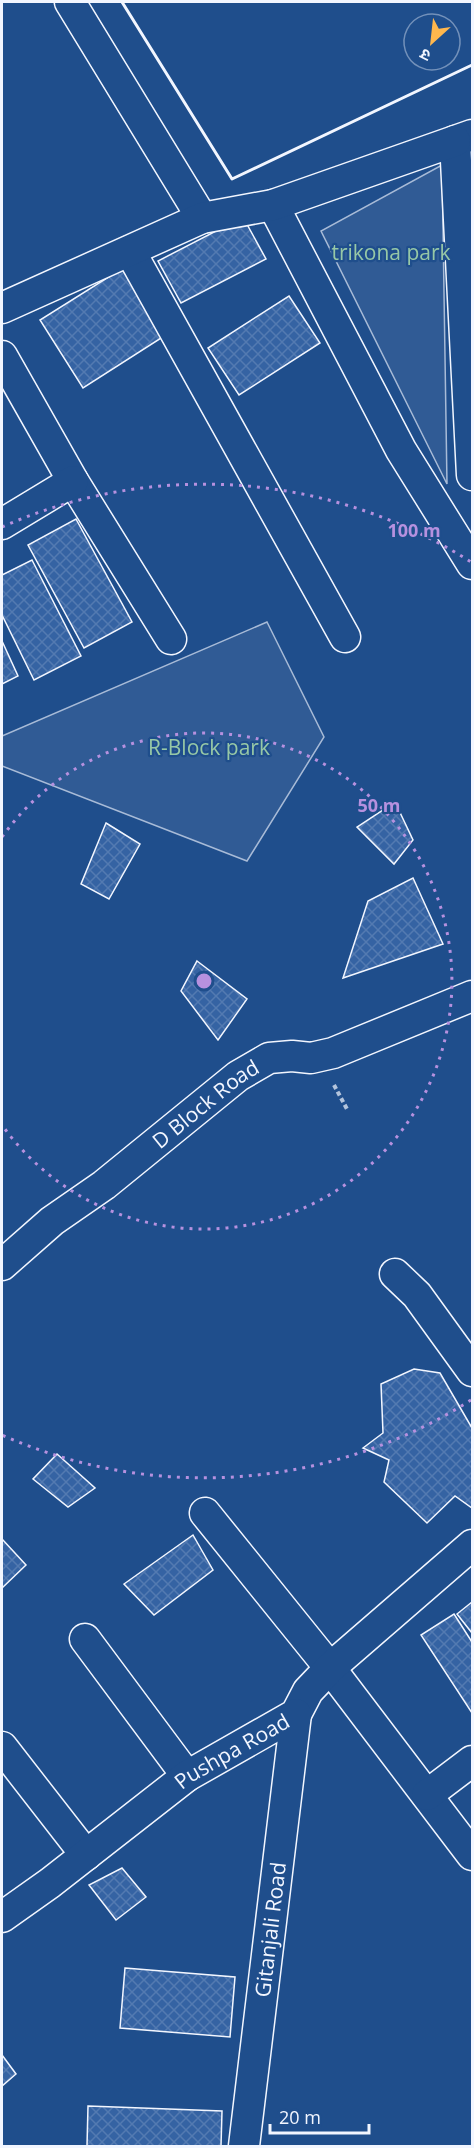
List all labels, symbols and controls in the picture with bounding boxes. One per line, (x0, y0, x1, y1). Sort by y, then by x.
north arrow (402, 12, 462, 72)
text: उ (415, 43, 434, 67)
park label: trikona park (331, 238, 451, 266)
text: 100 m (387, 518, 441, 542)
park label: R-Block park (148, 733, 270, 761)
text: 50 m (358, 793, 400, 817)
centre of rings (194, 971, 214, 991)
street label: D Block Road (146, 1053, 264, 1154)
street label: Pushpa Road (168, 1707, 294, 1795)
street label: Gitanjali Road (248, 1860, 292, 1999)
scale bar (270, 2097, 369, 2135)
text: 20 m (279, 2105, 321, 2129)

